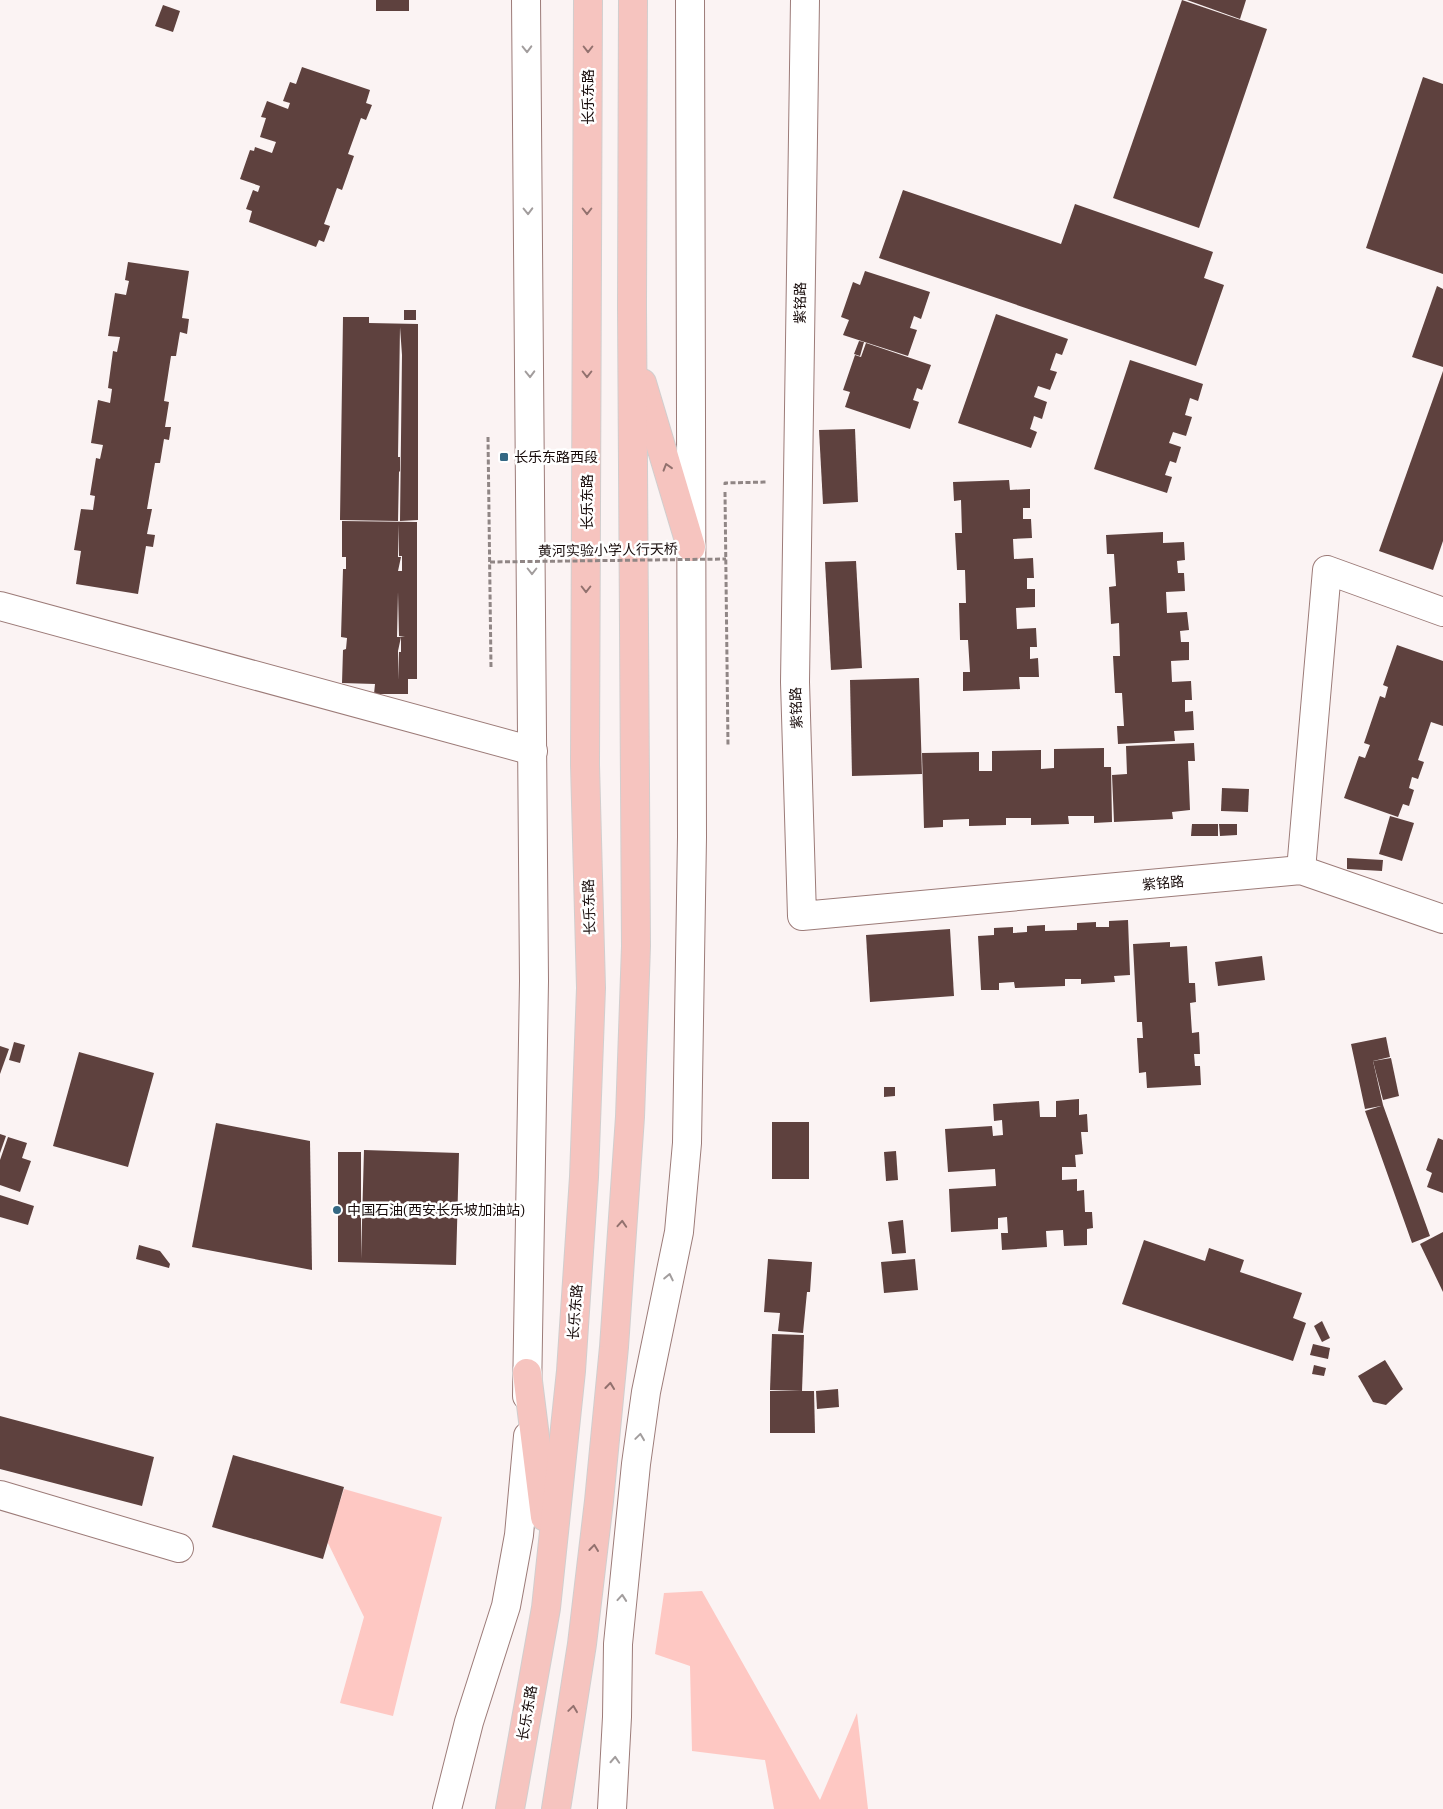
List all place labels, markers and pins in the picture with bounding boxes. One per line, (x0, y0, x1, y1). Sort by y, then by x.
place label: 长乐东路西段 (514, 448, 598, 465)
marker: 长乐东路西段 (498, 451, 510, 463)
place label: 中国石油(西安长乐坡加油站) (347, 1201, 525, 1218)
marker: 中国石油(西安长乐坡加油站) (331, 1204, 343, 1216)

